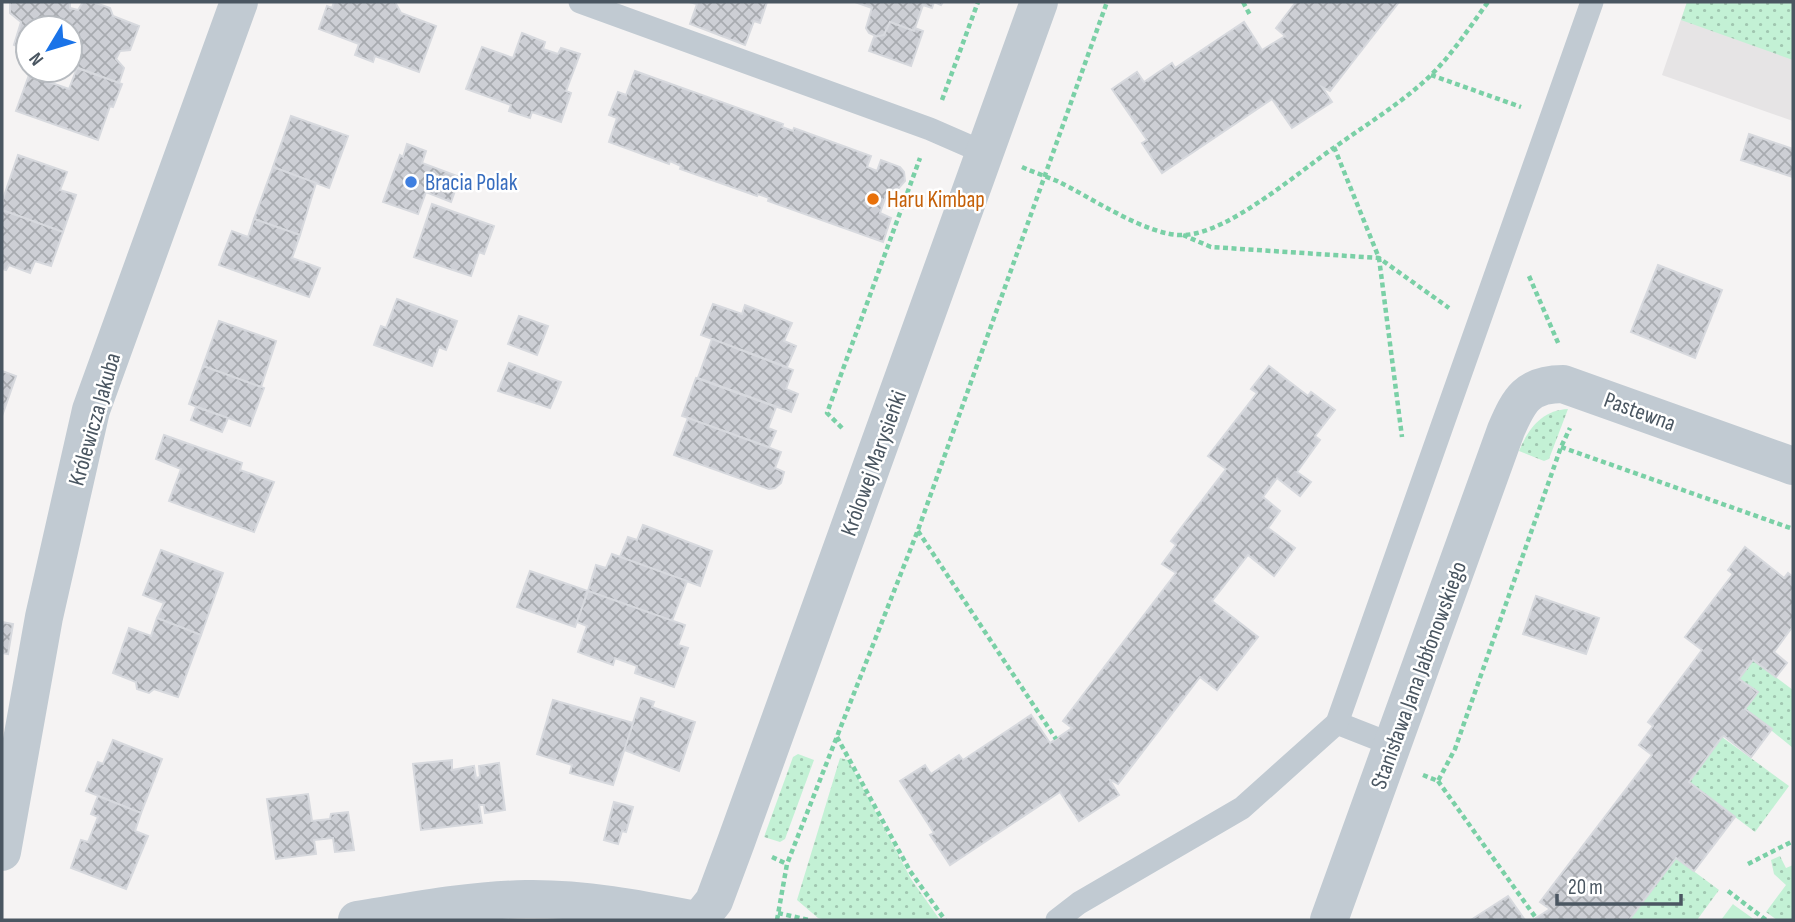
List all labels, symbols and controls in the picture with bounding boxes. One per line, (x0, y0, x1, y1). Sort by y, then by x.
north arrow (14, 14, 84, 84)
text: N (25, 47, 49, 70)
place label: Bracia Polak (425, 169, 518, 197)
marker: Bracia Polak (403, 174, 419, 190)
place label: Haru Kimbap (887, 186, 985, 214)
marker: Haru Kimbap (865, 191, 881, 207)
street label: Królewicza Jakuba (63, 350, 127, 489)
street label: Pastewna (1600, 386, 1679, 438)
street label: Królowej Marysieńki (835, 387, 913, 540)
street label: Stanisława Jana Jabłonowskiego (1365, 558, 1473, 793)
scale bar (1557, 862, 1681, 906)
text: 20 m (1568, 875, 1603, 900)

